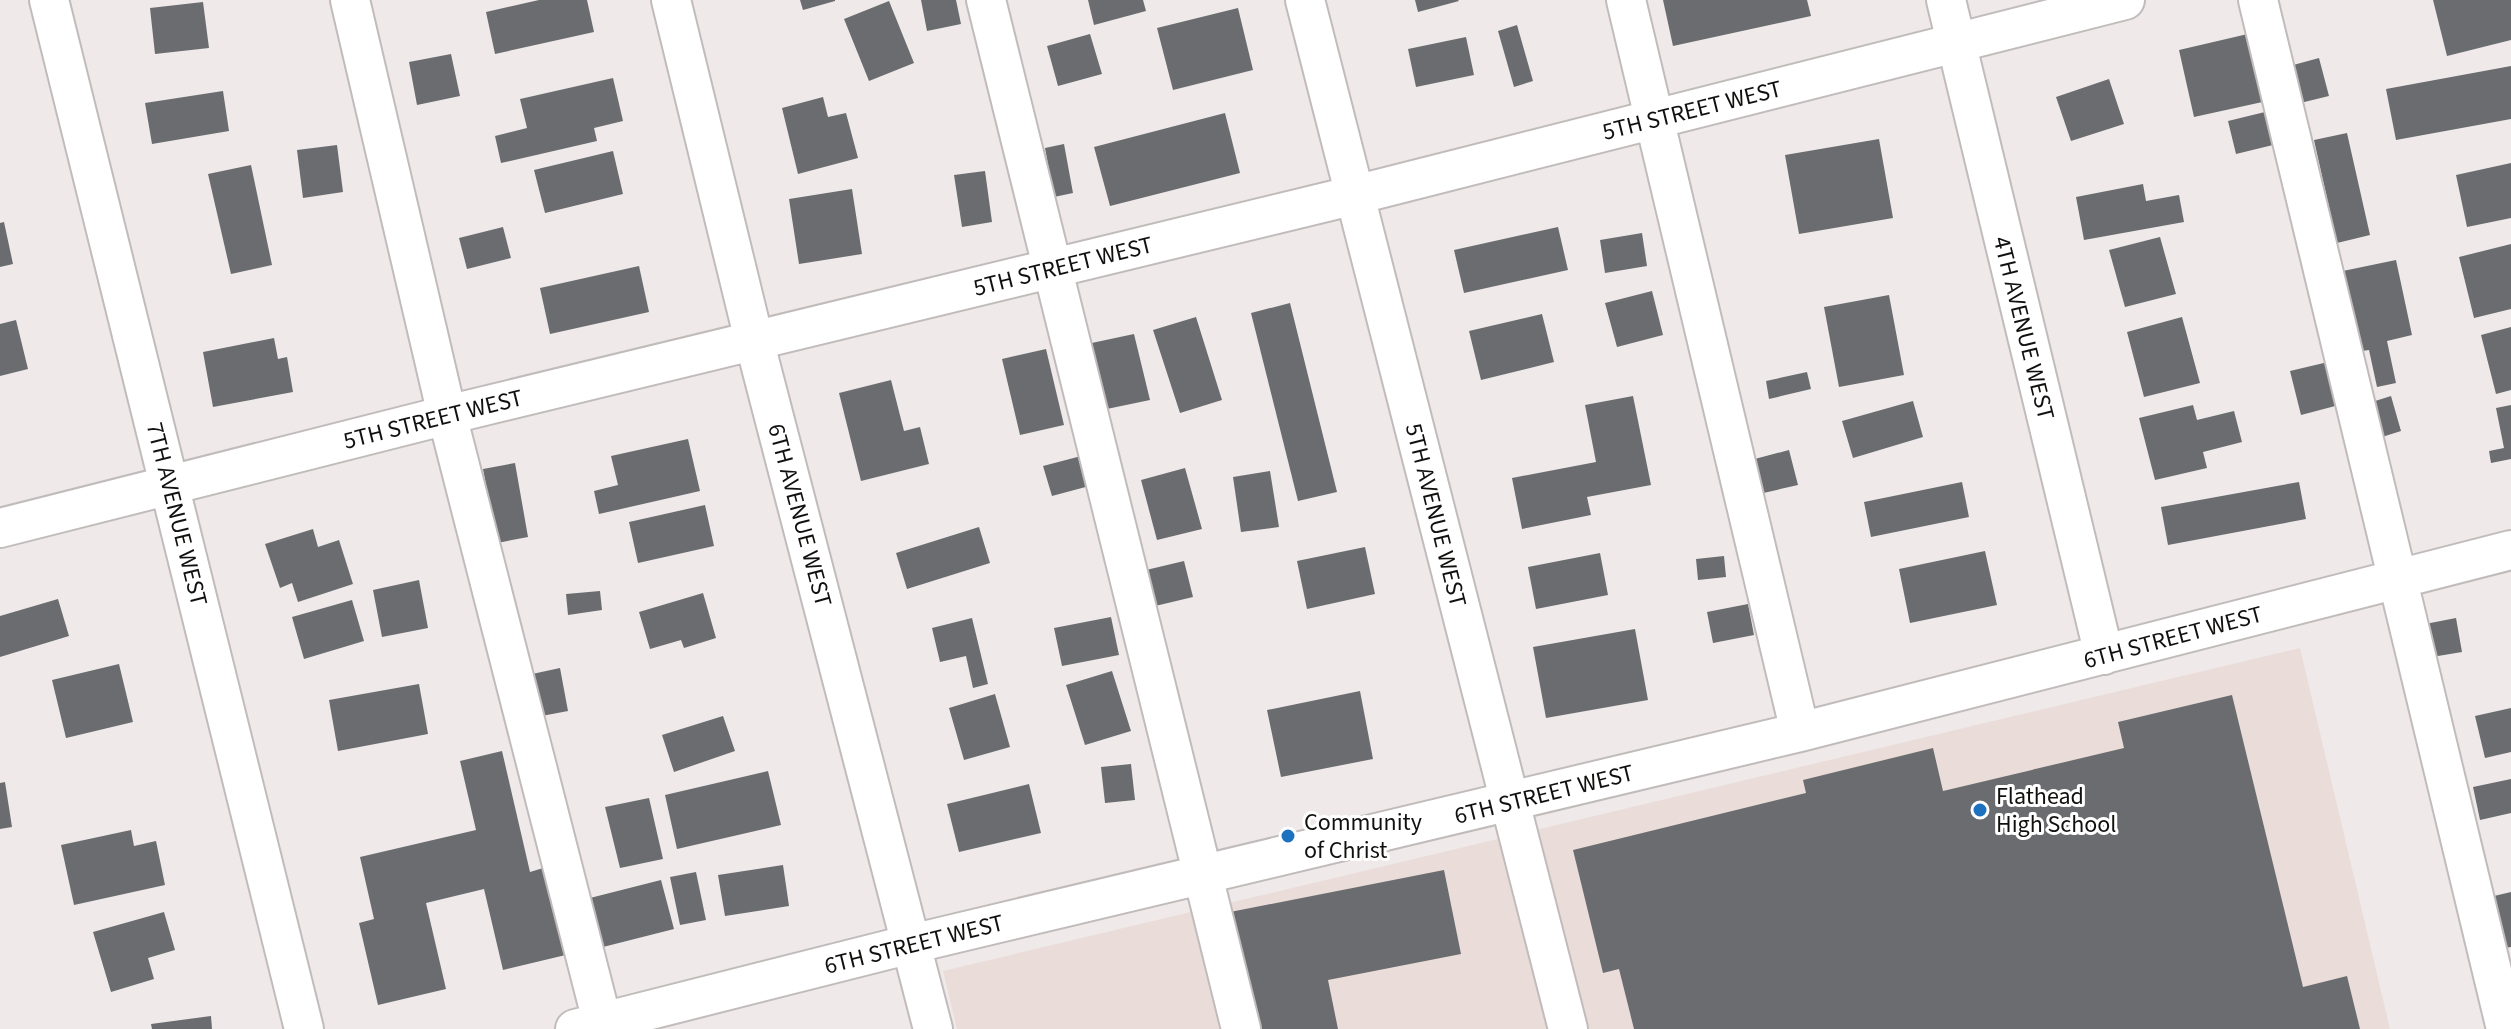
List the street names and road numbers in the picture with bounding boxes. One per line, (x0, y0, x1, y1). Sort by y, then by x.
street label: 5TH STREET WEST (1599, 71, 1786, 150)
street label: 5TH STREET WEST (970, 227, 1157, 306)
street label: 4TH AVENUE WEST (1984, 233, 2063, 424)
street label: 5TH STREET WEST (340, 380, 527, 459)
street label: 7TH AVENUE WEST (137, 419, 216, 610)
street label: 6TH AVENUE WEST (758, 420, 841, 611)
street label: 5TH AVENUE WEST (1396, 420, 1475, 611)
street label: 6TH STREET WEST (2080, 597, 2267, 678)
street label: 6TH STREET WEST (1451, 755, 1638, 834)
street label: 6TH STREET WEST (821, 905, 1008, 984)

